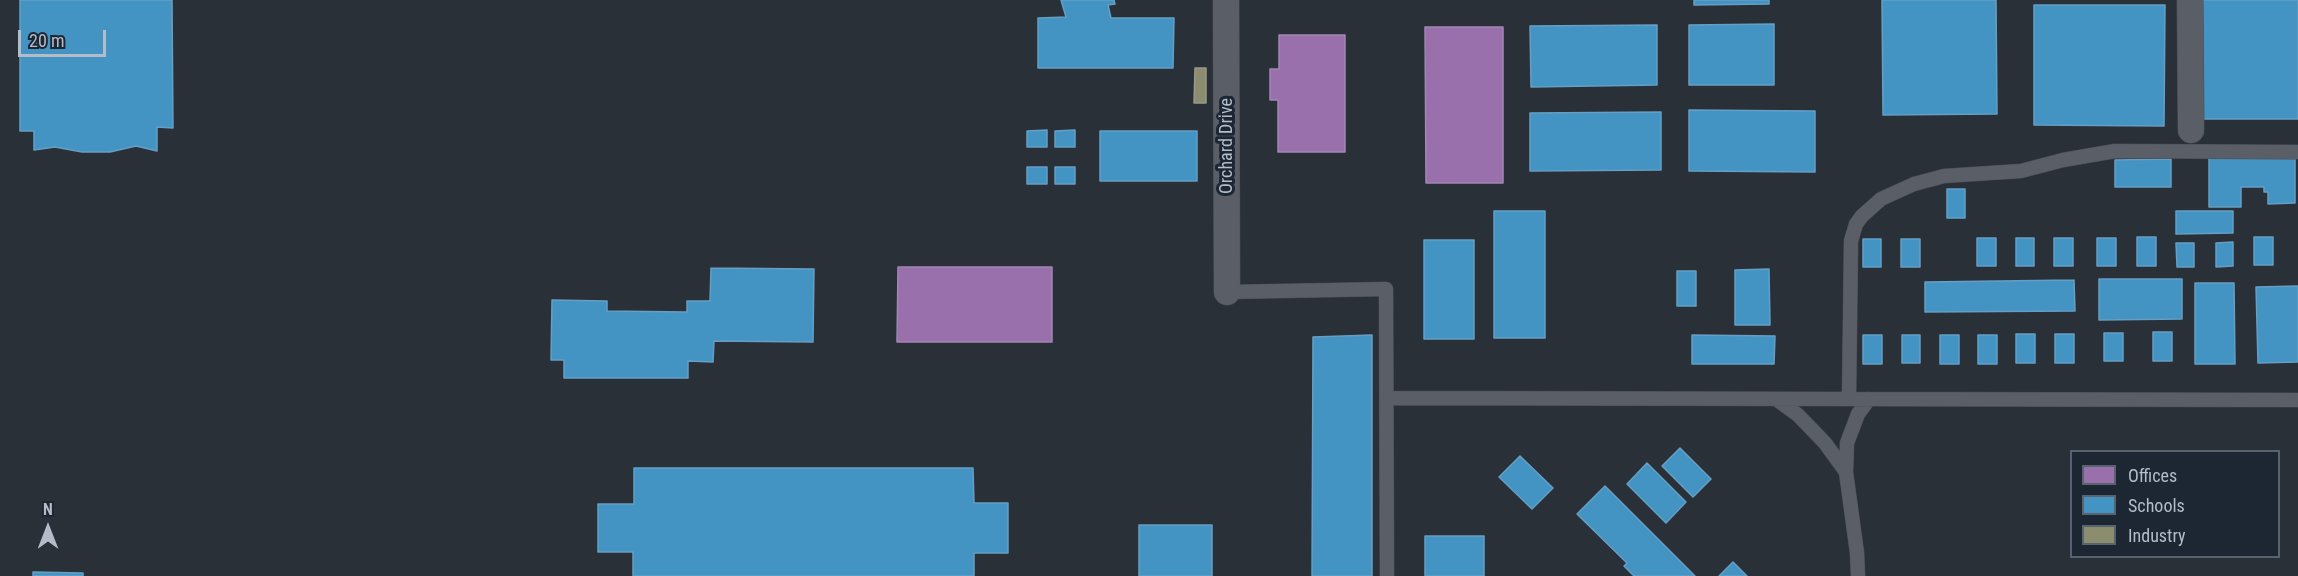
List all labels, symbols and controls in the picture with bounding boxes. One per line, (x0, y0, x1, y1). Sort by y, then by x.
scale bar (21, 18, 110, 56)
text: 20 m (29, 30, 64, 51)
street label: Orchard Drive (1216, 98, 1238, 194)
legend (2070, 450, 2280, 558)
text: Offices (2128, 465, 2177, 486)
text: Schools (2128, 495, 2185, 516)
north arrow (18, 498, 78, 558)
text: N (43, 500, 53, 519)
text: Industry (2128, 525, 2186, 546)

